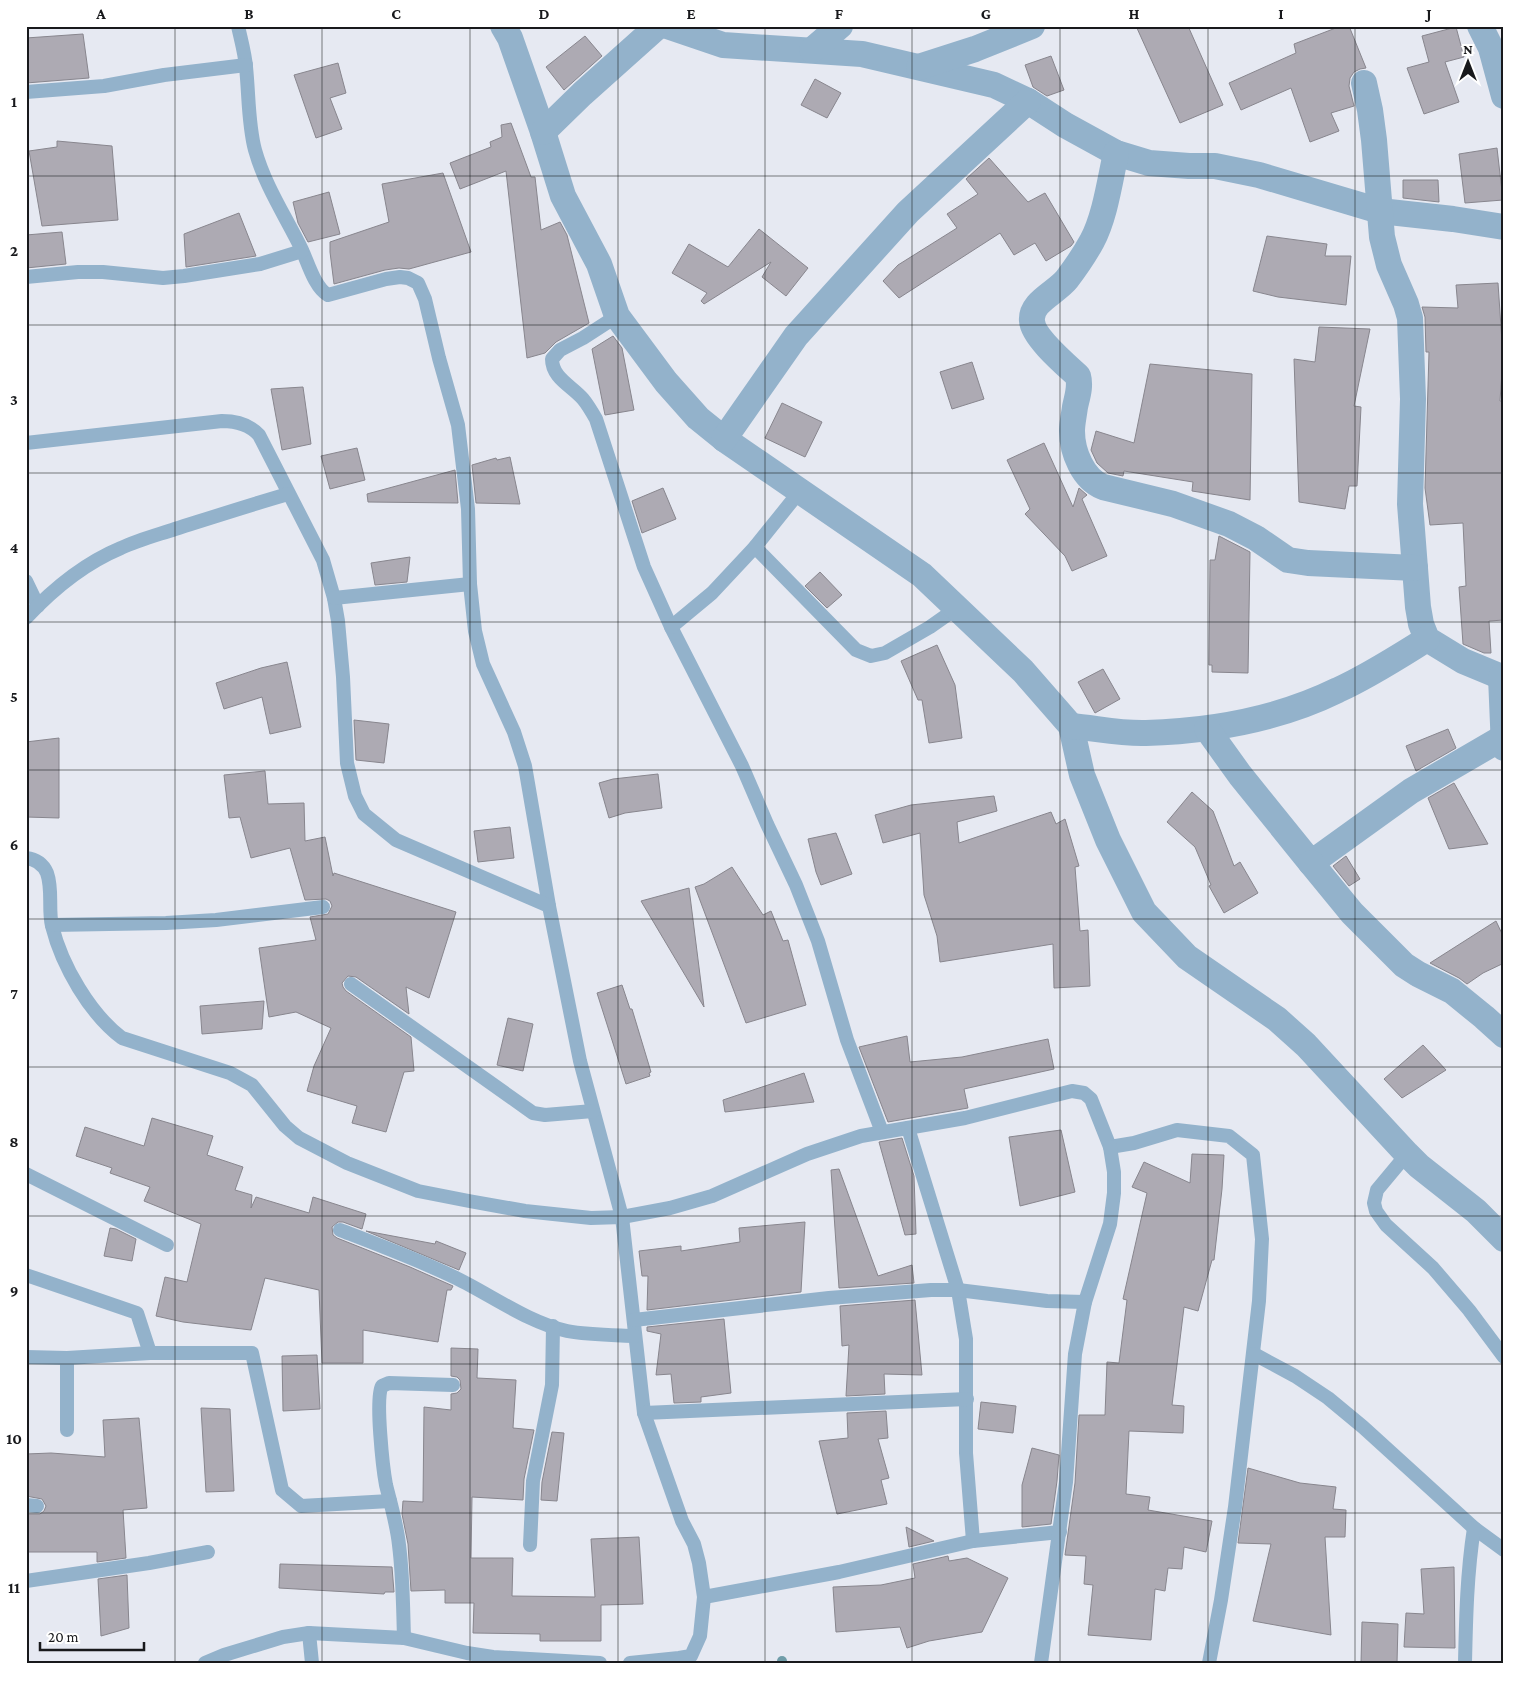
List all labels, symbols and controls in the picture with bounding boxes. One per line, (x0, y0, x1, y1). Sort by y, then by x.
text: A (95, 5, 106, 22)
text: B (244, 5, 254, 22)
text: C (391, 5, 401, 22)
text: D (538, 5, 550, 22)
text: E (686, 5, 696, 22)
text: F (835, 5, 844, 22)
text: G (981, 5, 991, 22)
text: H (1129, 5, 1140, 22)
text: I (1278, 5, 1284, 22)
text: J (1424, 5, 1432, 22)
north arrow (1442, 38, 1492, 88)
text: N (1463, 41, 1473, 57)
text: 1 (11, 93, 17, 110)
text: 2 (10, 242, 18, 259)
text: 3 (10, 391, 18, 408)
text: 4 (10, 539, 19, 556)
text: 5 (10, 688, 18, 705)
text: 6 (10, 836, 18, 853)
text: 7 (10, 985, 18, 1002)
text: 8 (9, 1133, 19, 1150)
text: 9 (10, 1282, 18, 1299)
text: 10 (6, 1430, 22, 1447)
text: 11 (8, 1579, 20, 1596)
scale bar (40, 1619, 144, 1651)
text: 20 m (48, 1629, 79, 1645)

